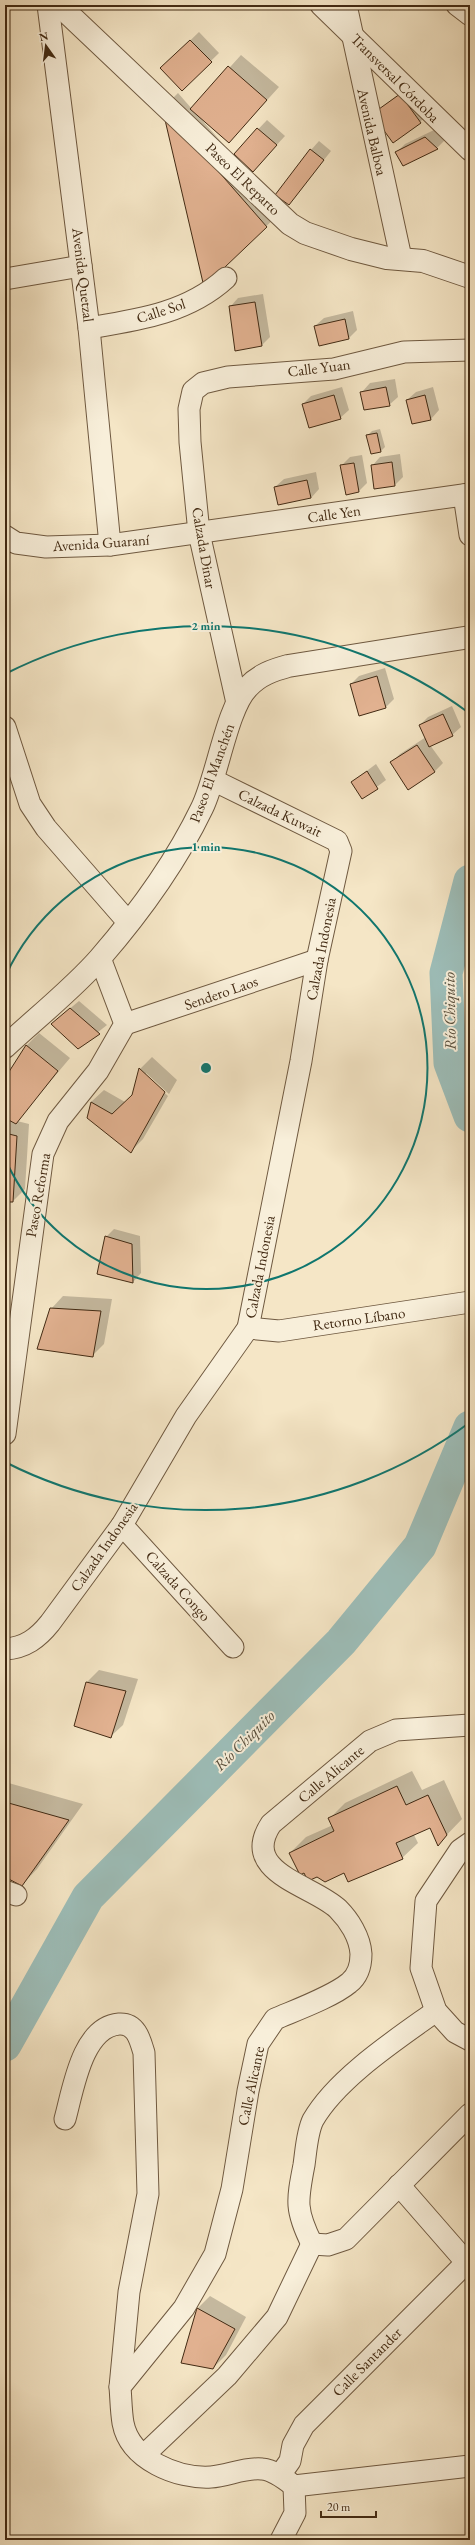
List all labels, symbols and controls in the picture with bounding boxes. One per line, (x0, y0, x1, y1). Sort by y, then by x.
north arrow (26, 26, 66, 66)
text: N (38, 28, 50, 44)
street label: Transversal Córdoba (347, 29, 444, 126)
street label: Avenida Balboa (353, 86, 392, 177)
street label: Paseo El Reparto (202, 138, 285, 219)
street label: Avenida Quetzal (68, 226, 99, 323)
street label: Calle Sol (134, 294, 188, 327)
street label: Calle Yuan (286, 354, 352, 381)
street label: Calle Yen (306, 500, 362, 527)
street label: Calzada Dinar (188, 506, 221, 590)
street label: Avenida Guaraní (51, 530, 150, 555)
text: 2 min (191, 618, 221, 634)
street label: Paseo El Manchén (185, 721, 238, 825)
street label: Calzada Kuwait (235, 784, 326, 841)
text: 1 min (191, 839, 221, 855)
street label: Calzada Indonesia (301, 896, 340, 1002)
street label: Sendero Laos (182, 971, 260, 1014)
water label: Río Chiquito (438, 972, 462, 1050)
centre of rings (199, 1061, 213, 1075)
street label: Paseo Reforma (21, 1151, 54, 1239)
street label: Calzada Indonesia (240, 1214, 279, 1320)
street label: Retorno Líbano (311, 1303, 406, 1334)
street label: Calzada Indonesia (66, 1498, 141, 1595)
street label: Calzada Congo (142, 1546, 215, 1625)
water label: Río Chiquito (209, 1705, 280, 1776)
street label: Calle Alicante (294, 1740, 368, 1807)
street label: Calle Alicante (233, 2044, 268, 2127)
street label: Calle Santander (328, 2323, 405, 2400)
scale bar (321, 2493, 376, 2519)
text: 20 m (327, 2499, 351, 2515)

